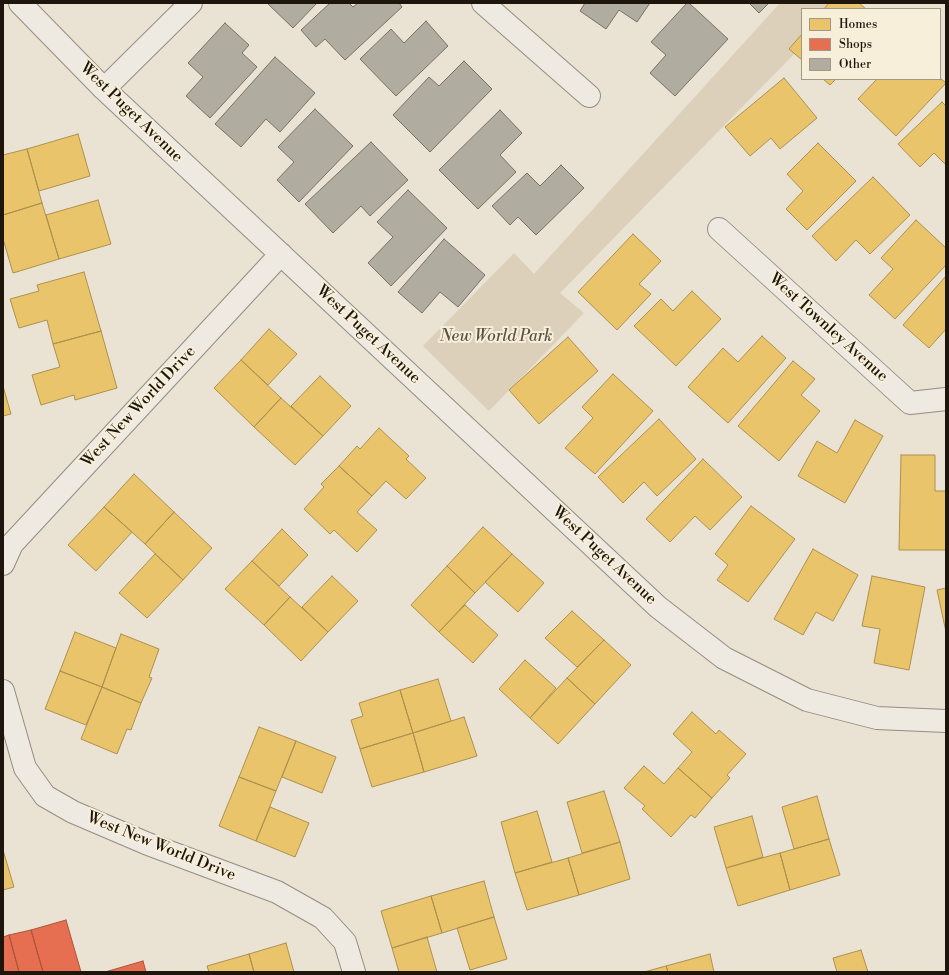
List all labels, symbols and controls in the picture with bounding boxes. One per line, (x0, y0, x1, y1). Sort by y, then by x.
legend (801, 8, 941, 80)
text: Homes (839, 17, 877, 32)
text: Shops (839, 37, 872, 52)
text: Other (839, 57, 871, 72)
street label: West Puget Avenue (76, 59, 186, 167)
street label: West Townley Avenue (765, 270, 891, 386)
street label: West Puget Avenue (312, 282, 424, 388)
park label: New World Park (440, 327, 552, 347)
street label: West New World Drive (78, 342, 200, 472)
street label: West Puget Avenue (548, 503, 660, 609)
street label: West New World Drive (84, 808, 238, 886)

